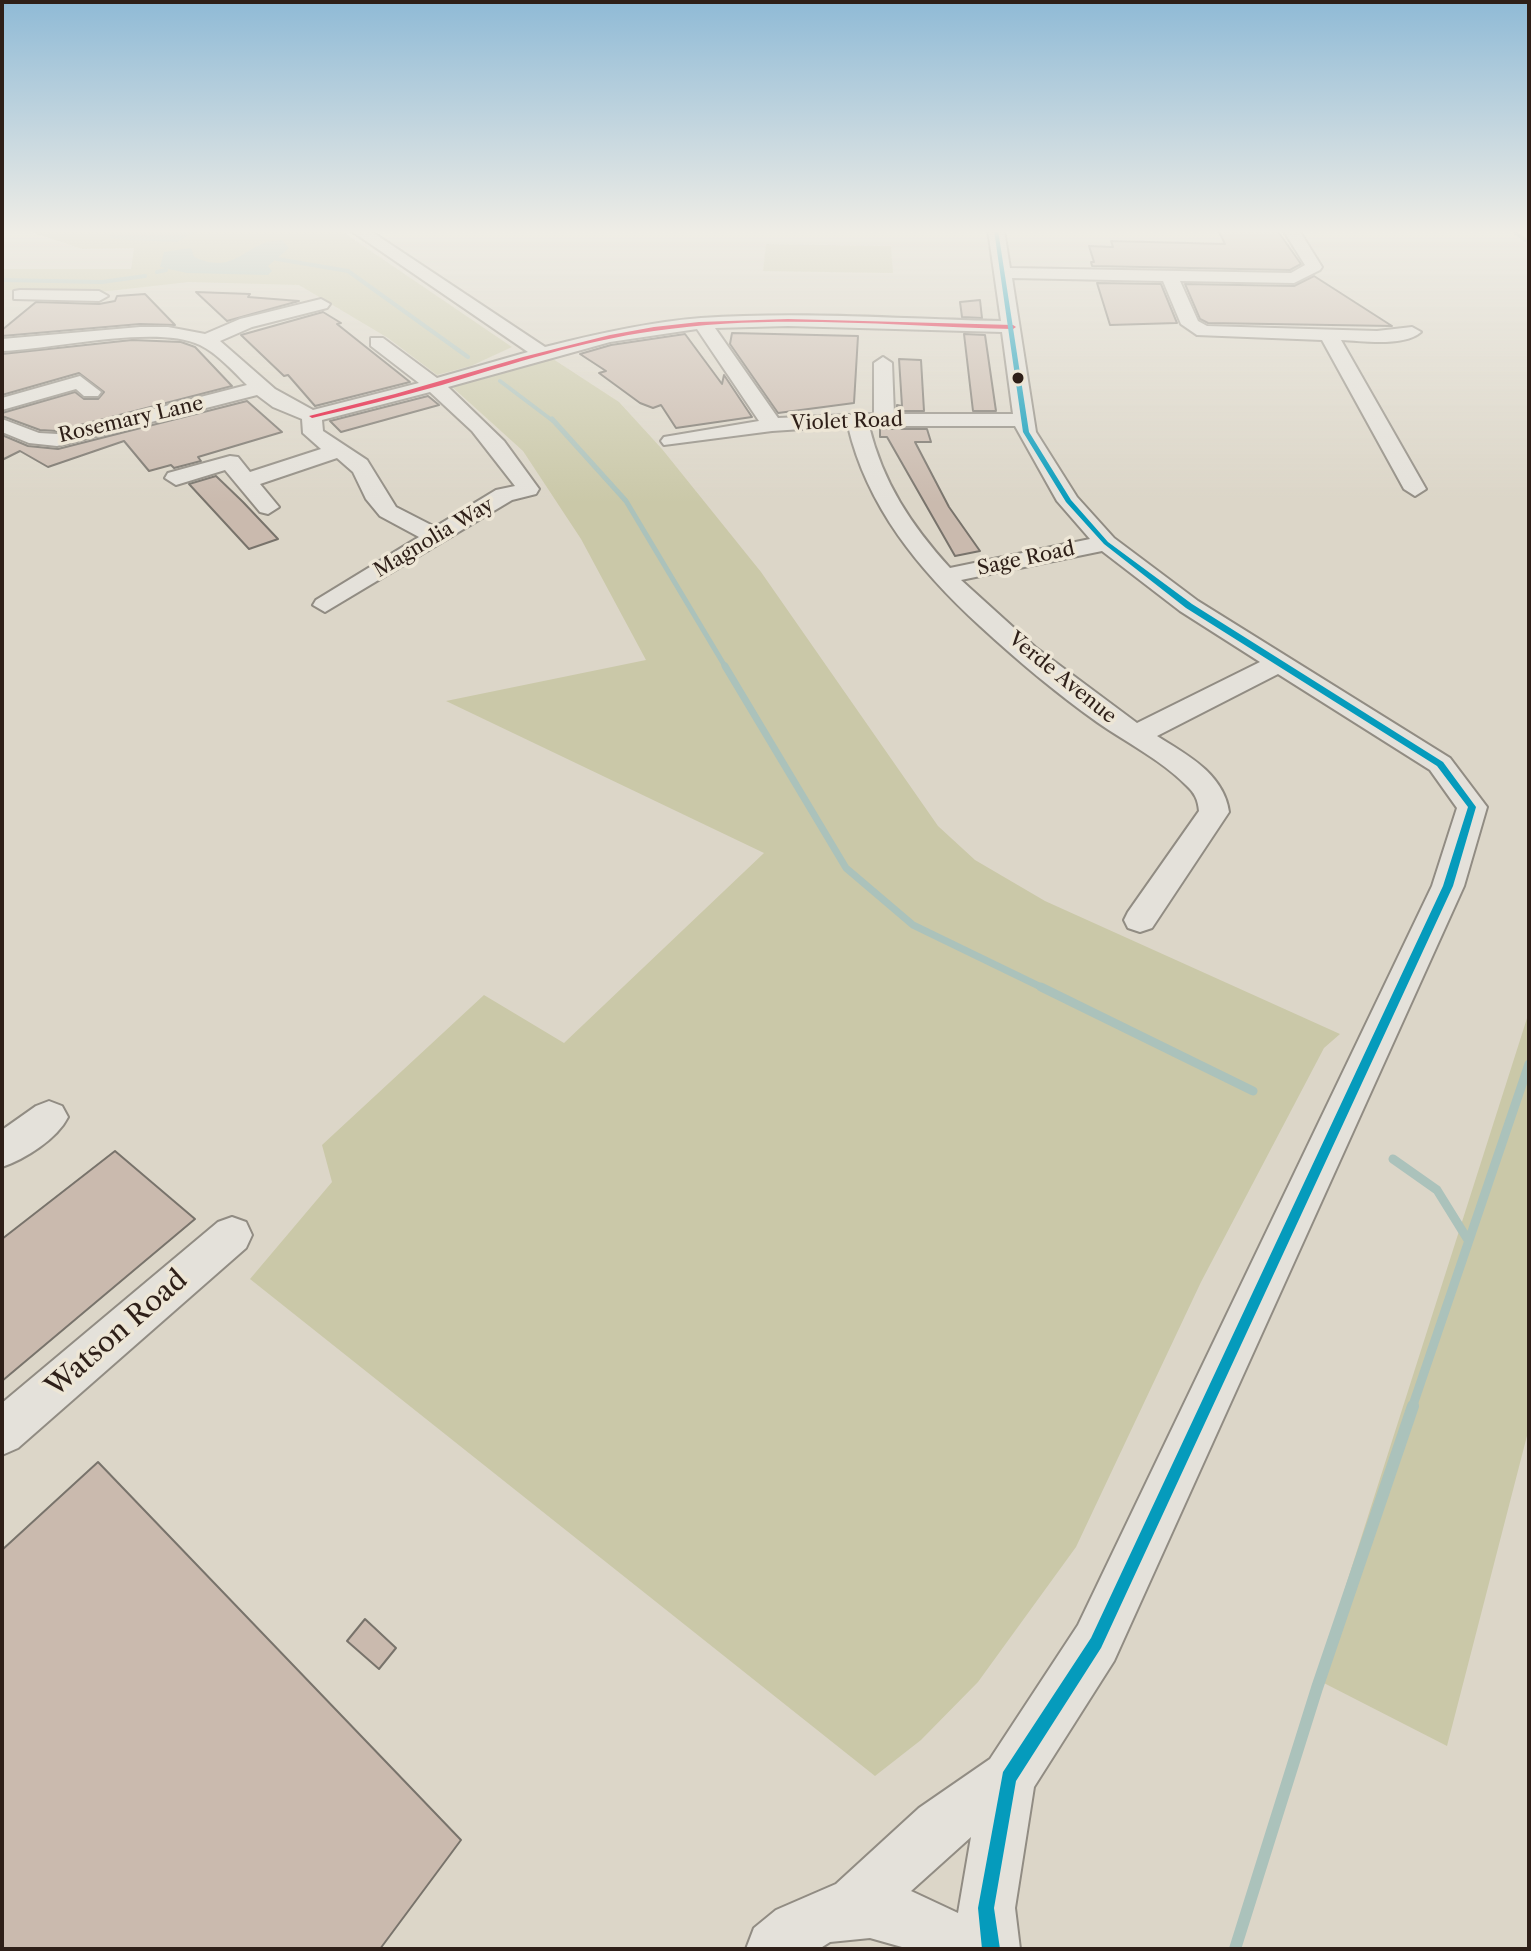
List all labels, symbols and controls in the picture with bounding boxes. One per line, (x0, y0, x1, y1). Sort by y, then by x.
unlabelled marker (1010, 370, 1026, 386)
street label: Rosemary Lane (56, 392, 206, 448)
street label: Violet Road (791, 408, 903, 436)
street label: Magnolia Way (370, 493, 498, 583)
street label: Sage Road (975, 537, 1077, 581)
street label: Verde Avenue (1003, 627, 1121, 729)
street label: Watson Road (39, 1263, 195, 1405)

